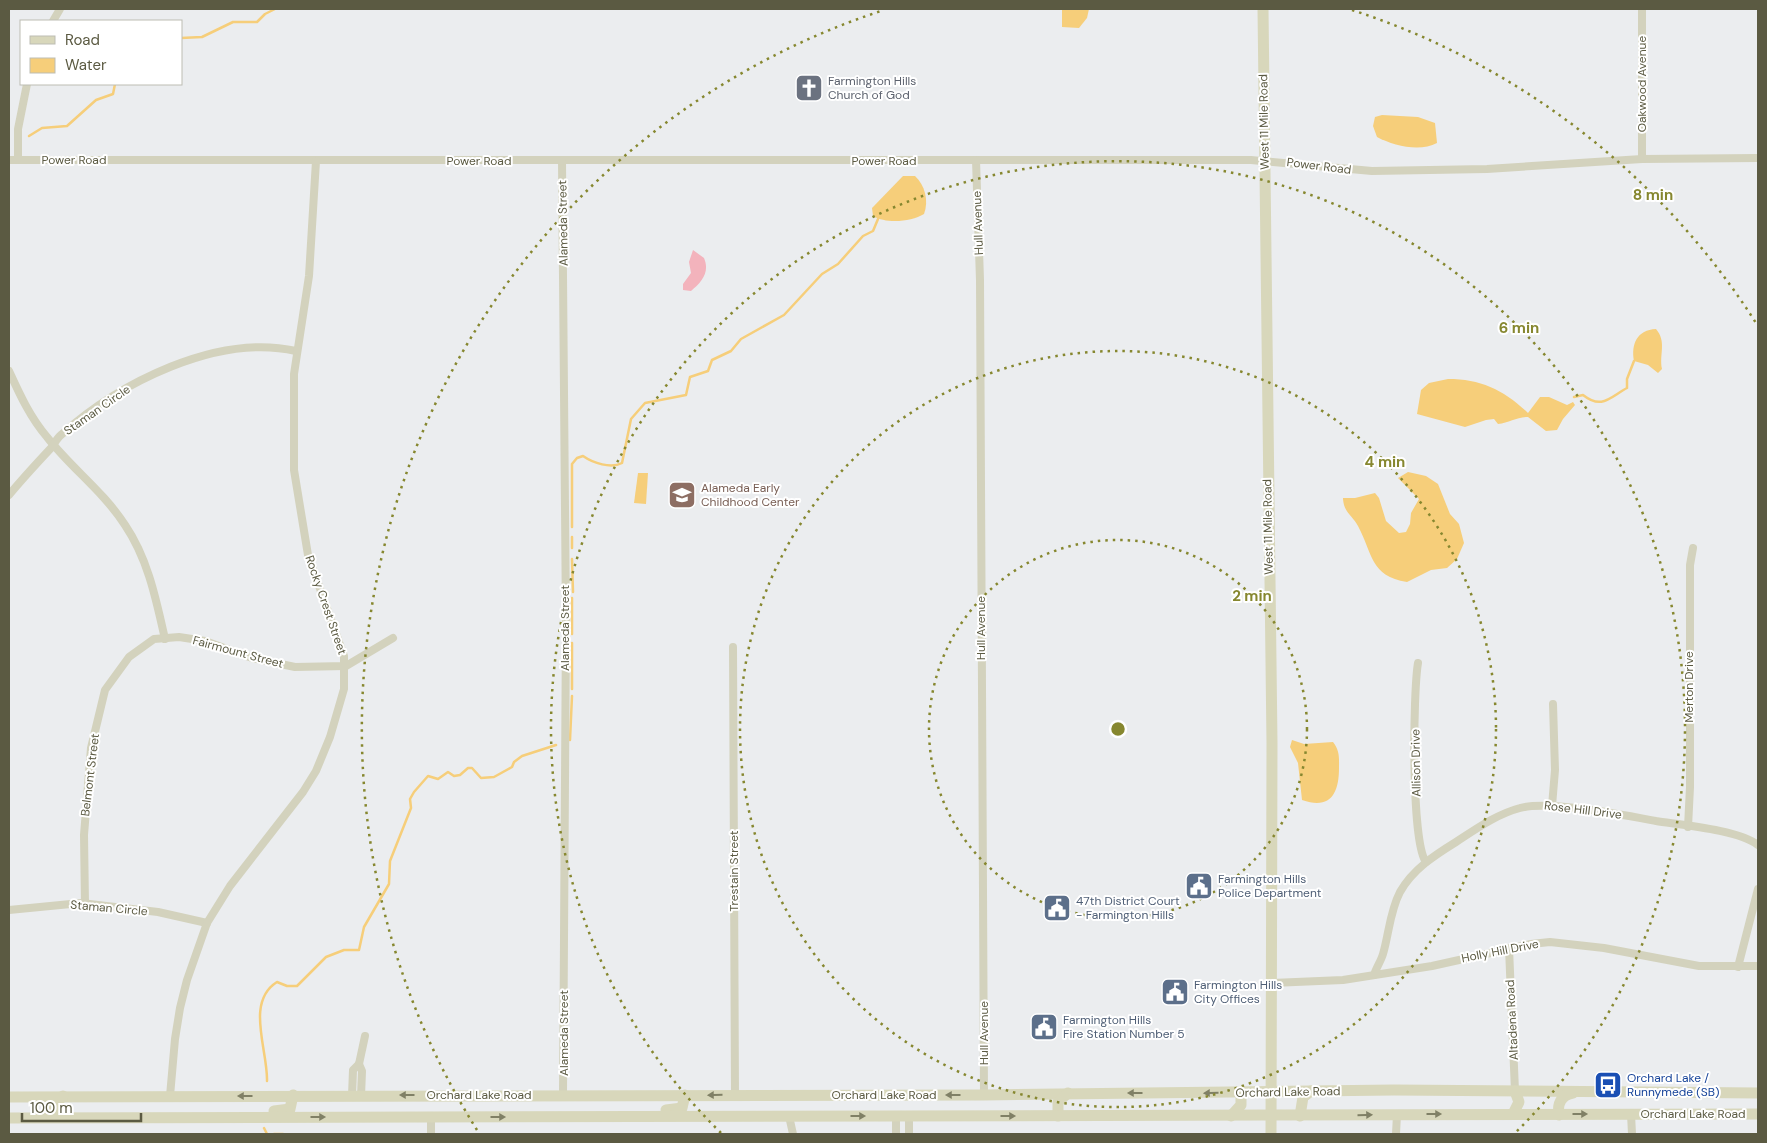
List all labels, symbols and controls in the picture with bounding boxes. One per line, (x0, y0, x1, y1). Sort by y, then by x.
legend (20, 20, 182, 85)
text: Road (65, 30, 100, 50)
street label: Oakwood Avenue (1634, 36, 1650, 132)
text: Water (65, 55, 107, 75)
church icon: Farmington Hills Church of God (794, 73, 824, 103)
place label: Farmington Hills Church of God (828, 73, 916, 103)
street label: West 11 Mile Road (1255, 74, 1273, 170)
street label: Power Road (42, 152, 106, 168)
street label: Power Road (447, 153, 511, 169)
street label: Power Road (852, 153, 916, 169)
street label: Power Road (1286, 154, 1352, 178)
street label: Alameda Street (554, 180, 572, 266)
text: 8 min (1633, 185, 1673, 205)
street label: Hull Avenue (969, 190, 987, 255)
text: 6 min (1499, 318, 1539, 338)
street label: Staman Circle (61, 381, 133, 439)
text: 4 min (1365, 452, 1405, 472)
street label: West 11 Mile Road (1259, 479, 1277, 575)
school or university icon: Alameda Early Childhood Center (667, 480, 697, 510)
place label: Alameda Early Childhood Center (701, 480, 800, 510)
street label: Rocky Crest Street (302, 553, 351, 657)
street label: Alameda Street (557, 585, 573, 671)
text: 2 min (1232, 586, 1272, 606)
street label: Hull Avenue (973, 596, 989, 660)
street label: Fairmount Street (191, 632, 285, 672)
street label: Merton Drive (1681, 651, 1697, 723)
centre of rings (1109, 720, 1127, 738)
street label: Allison Drive (1407, 729, 1425, 797)
street label: Belmont Street (77, 732, 103, 817)
street label: Rose Hill Drive (1543, 797, 1623, 823)
street label: Trestain Street (726, 830, 742, 912)
public building icon: Farmington Hills Police Department (1184, 871, 1214, 901)
place label: Farmington Hills Police Department (1218, 871, 1322, 901)
public building icon: 47th District Court - Farmington Hills (1042, 893, 1072, 923)
place label: 47th District Court - Farmington Hills (1076, 893, 1180, 923)
street label: Staman Circle (70, 897, 149, 919)
street label: Holly Hill Drive (1460, 936, 1540, 966)
public building icon: Farmington Hills City Offices (1160, 977, 1190, 1007)
place label: Farmington Hills City Offices (1194, 977, 1282, 1007)
street label: Altadena Road (1502, 979, 1522, 1061)
street label: Alameda Street (556, 990, 572, 1076)
street label: Hull Avenue (976, 1001, 992, 1065)
public building icon: Farmington Hills Fire Station Number 5 (1029, 1012, 1059, 1042)
place label: Farmington Hills Fire Station Number 5 (1063, 1012, 1184, 1042)
bus stop icon: Orchard Lake / Runnymede (SB) (1593, 1070, 1623, 1100)
place label: Orchard Lake / Runnymede (SB) (1627, 1070, 1719, 1100)
street label: Orchard Lake Road (1235, 1083, 1341, 1101)
street label: Orchard Lake Road (426, 1087, 532, 1103)
street label: Orchard Lake Road (831, 1087, 937, 1103)
one-way arrow (1127, 1089, 1143, 1097)
one-way arrow (1202, 1089, 1218, 1097)
scale bar (22, 1090, 141, 1122)
one-way arrow (707, 1091, 723, 1099)
one-way arrow (945, 1091, 961, 1099)
one-way arrow (236, 1092, 252, 1100)
one-way arrow (399, 1092, 415, 1100)
text: 100 m (30, 1098, 73, 1118)
street label: Orchard Lake Road (1640, 1106, 1746, 1122)
one-way arrow (1357, 1110, 1373, 1118)
one-way arrow (1426, 1110, 1442, 1118)
one-way arrow (1572, 1110, 1588, 1118)
one-way arrow (850, 1112, 866, 1120)
one-way arrow (1000, 1112, 1016, 1120)
one-way arrow (310, 1113, 326, 1121)
one-way arrow (490, 1113, 506, 1121)

